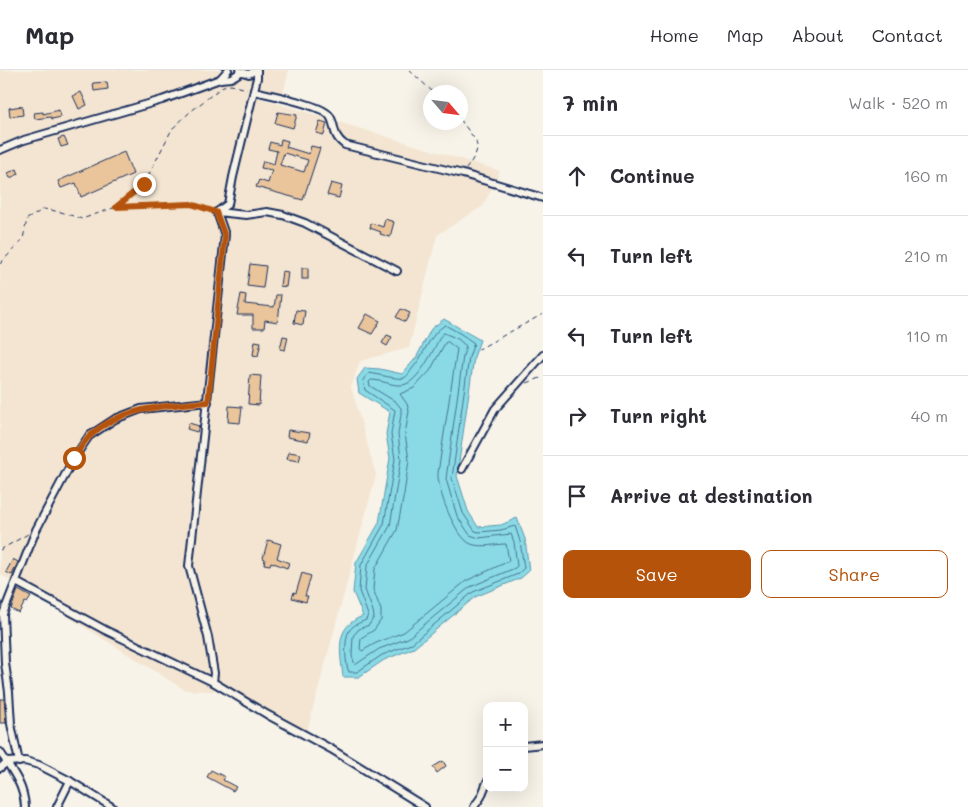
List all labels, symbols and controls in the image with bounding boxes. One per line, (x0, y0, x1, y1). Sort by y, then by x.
text: Map (25, 19, 74, 50)
text: Home (650, 23, 699, 47)
text: Map (727, 23, 763, 47)
text: About (791, 23, 844, 47)
text: Contact (872, 23, 943, 47)
north arrow (423, 85, 468, 130)
text: 7 min (563, 89, 618, 116)
text: Walk · 520 m (848, 92, 948, 113)
icon: ahead (563, 162, 591, 190)
text: Continue (610, 163, 695, 188)
text: 160 m (903, 165, 948, 186)
route end (133, 173, 156, 196)
icon: left (563, 242, 591, 270)
text: Turn left (610, 243, 693, 268)
text: 210 m (904, 245, 948, 266)
icon: left (563, 322, 591, 350)
text: Turn left (610, 323, 693, 348)
text: 110 m (906, 325, 948, 346)
icon: right (563, 402, 591, 430)
text: Turn right (610, 403, 707, 428)
text: 40 m (911, 405, 948, 426)
route start (63, 447, 86, 470)
icon: arrive (563, 482, 591, 510)
text: Arrive at destination (610, 483, 813, 508)
button: Save (563, 550, 751, 598)
button: Share (761, 550, 948, 598)
map controls (483, 702, 528, 792)
button: + (483, 702, 528, 747)
button: − (483, 747, 528, 792)

